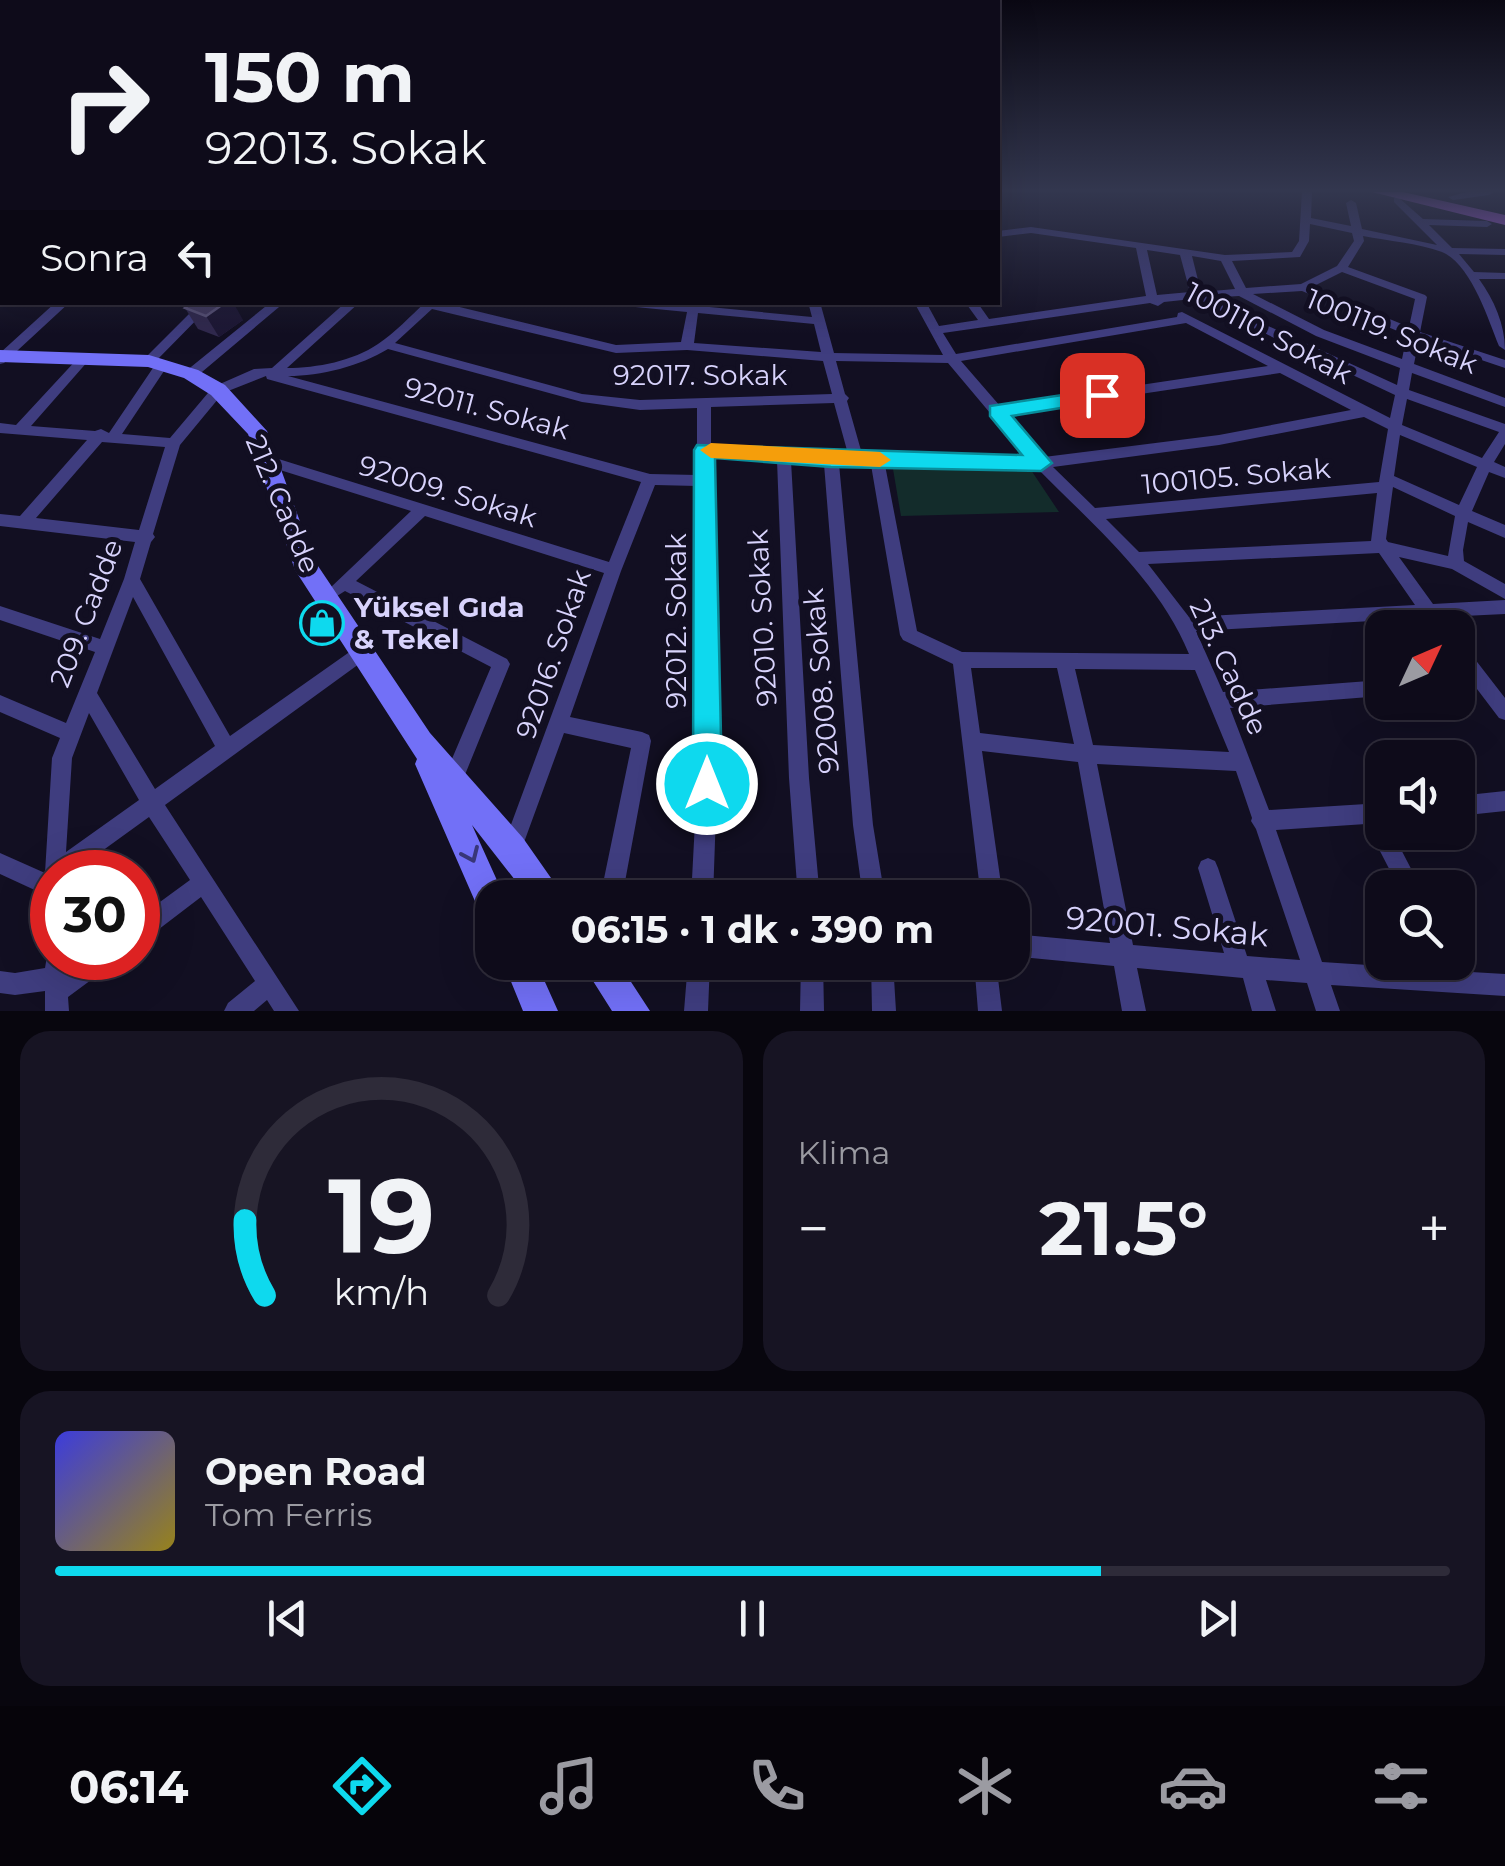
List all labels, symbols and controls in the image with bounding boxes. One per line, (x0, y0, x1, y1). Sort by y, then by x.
text: 150 m (205, 34, 415, 120)
icon: right (40, 40, 170, 170)
text: 92013. Sokak (205, 120, 486, 175)
icon: left (169, 230, 224, 285)
text: Sonra (40, 234, 149, 281)
street label: 100110. Sokak (1180, 275, 1358, 391)
street label: 100119. Sokak (1301, 281, 1483, 381)
pin (1060, 353, 1145, 438)
street label: 92017. Sokak (613, 358, 787, 392)
icon: arrive (1075, 368, 1130, 423)
street label: 92011. Sokak (401, 370, 573, 446)
street label: 212. Cadde (239, 430, 327, 578)
street label: 92009. Sokak (355, 448, 541, 534)
street label: 100105. Sokak (1140, 451, 1332, 501)
street label: 92010. Sokak (740, 528, 784, 708)
street label: 92012. Sokak (659, 533, 693, 709)
street label: 209. Cadde (42, 534, 130, 692)
street label: 92016. Sokak (508, 565, 598, 743)
street label: 92008. Sokak (796, 587, 846, 775)
place label: Yüksel Gıda & Tekel (353, 590, 525, 656)
street label: 213. Cadde (1183, 594, 1275, 740)
shop icon: Yüksel Gıda & Tekel (299, 600, 345, 646)
north arrow (1365, 610, 1475, 720)
map controls (1365, 610, 1475, 980)
position arrow (655, 732, 759, 836)
button: sound (1365, 740, 1475, 850)
one-way arrow (458, 845, 478, 863)
speed limit sign: 30 (30, 850, 160, 980)
button: search (1365, 870, 1475, 980)
street label: 92001. Sokak (1064, 898, 1270, 954)
text: 06:15 · 1 dk · 390 m (571, 906, 934, 953)
text: Klima (798, 1133, 890, 1172)
text: 19 (328, 1152, 435, 1279)
text: 21.5° (1039, 1182, 1208, 1274)
text: − (798, 1195, 829, 1262)
text: + (1418, 1195, 1450, 1262)
text: km/h (334, 1270, 429, 1314)
text: Open Road (205, 1448, 427, 1495)
text: Tom Ferris (205, 1495, 372, 1534)
icon: previous (260, 1591, 315, 1646)
icon: pause (725, 1591, 780, 1646)
icon: next (1190, 1591, 1245, 1646)
icon: directions (327, 1751, 397, 1821)
icon: music (534, 1751, 604, 1821)
icon: phone (742, 1751, 812, 1821)
icon: climate (950, 1751, 1020, 1821)
icon: car (1158, 1751, 1228, 1821)
icon: filters (1366, 1751, 1436, 1821)
text: 06:14 (69, 1759, 189, 1814)

